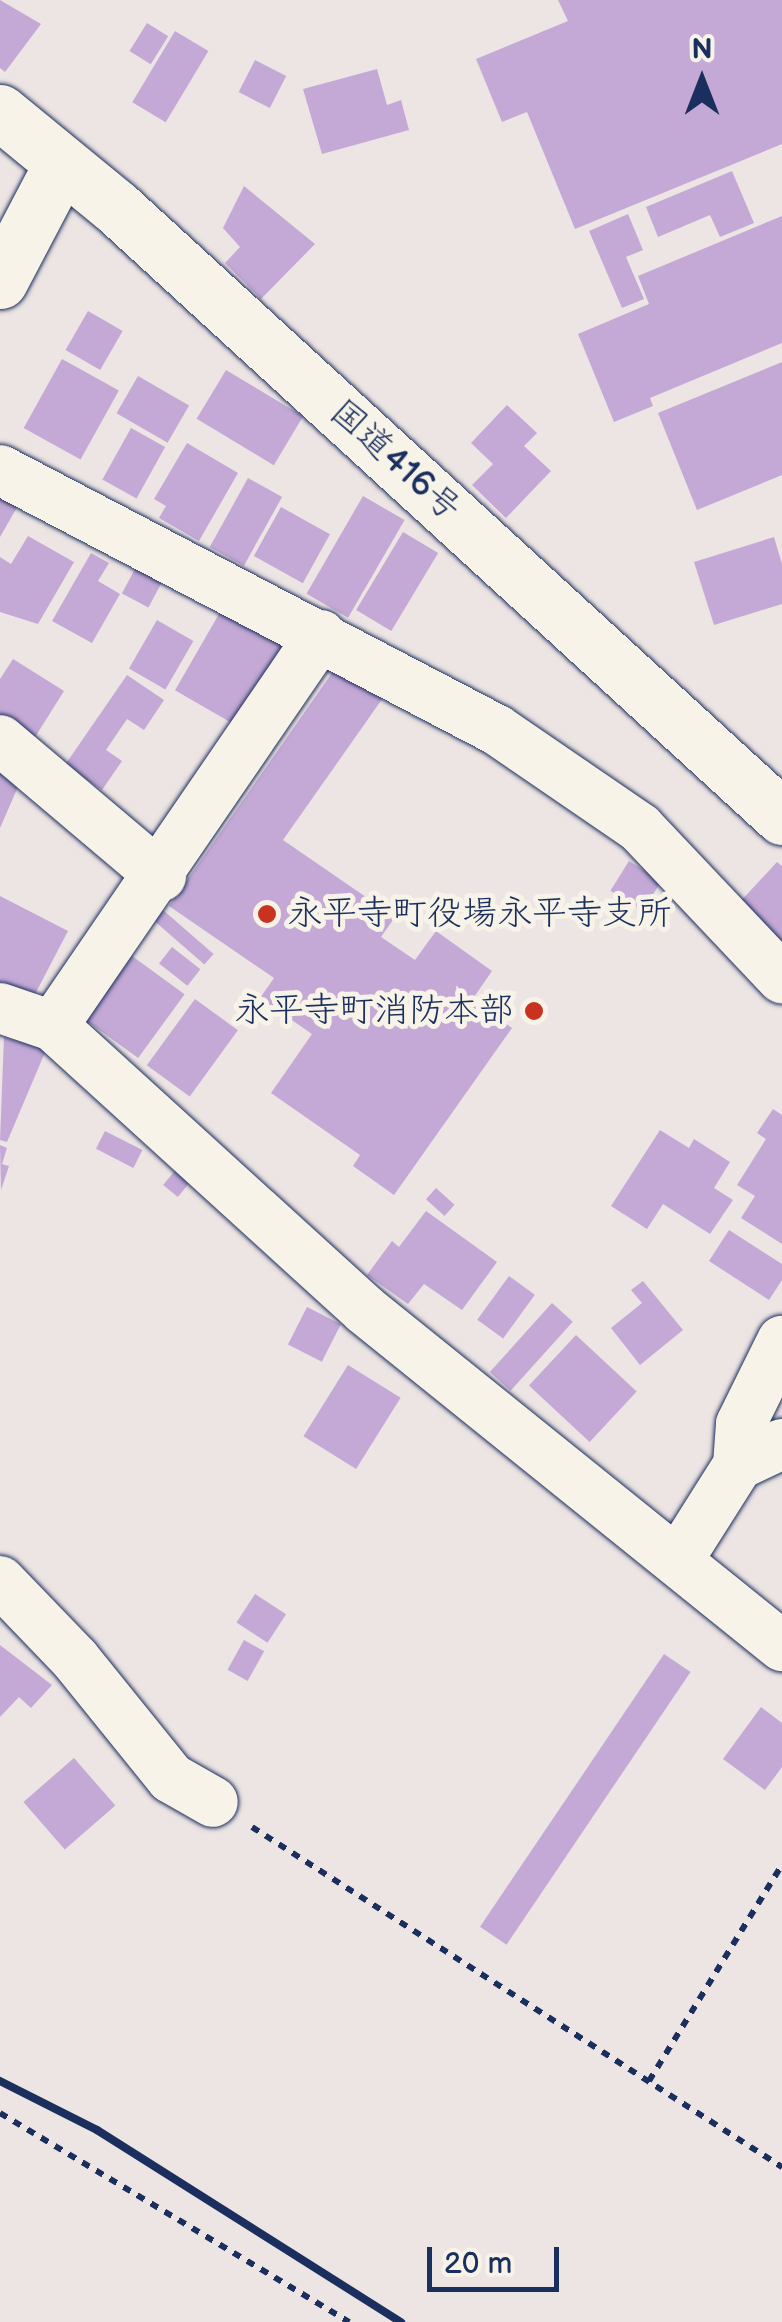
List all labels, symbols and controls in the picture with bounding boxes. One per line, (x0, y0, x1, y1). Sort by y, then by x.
north arrow (652, 30, 752, 130)
text: N (691, 33, 713, 66)
street label: 国道416号 (321, 391, 469, 531)
place label: 永平寺町役場永平寺支所 (287, 893, 672, 935)
marker: 永平寺町役場永平寺支所 (256, 903, 278, 925)
place label: 永平寺町消防本部 (234, 990, 514, 1032)
marker: 永平寺町消防本部 (523, 1000, 545, 1022)
scale bar (432, 2227, 564, 2289)
text: 20 m (444, 2246, 512, 2282)

